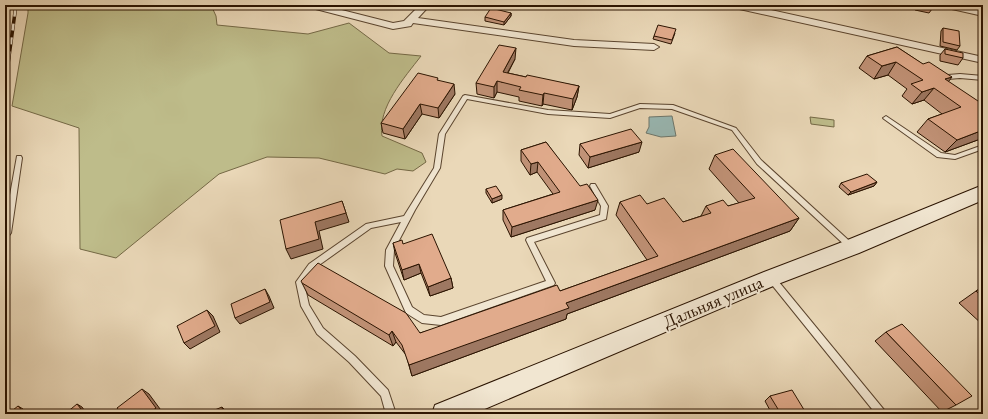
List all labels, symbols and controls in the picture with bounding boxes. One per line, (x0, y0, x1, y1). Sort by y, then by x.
street label: Дальняя улица (659, 270, 767, 333)

